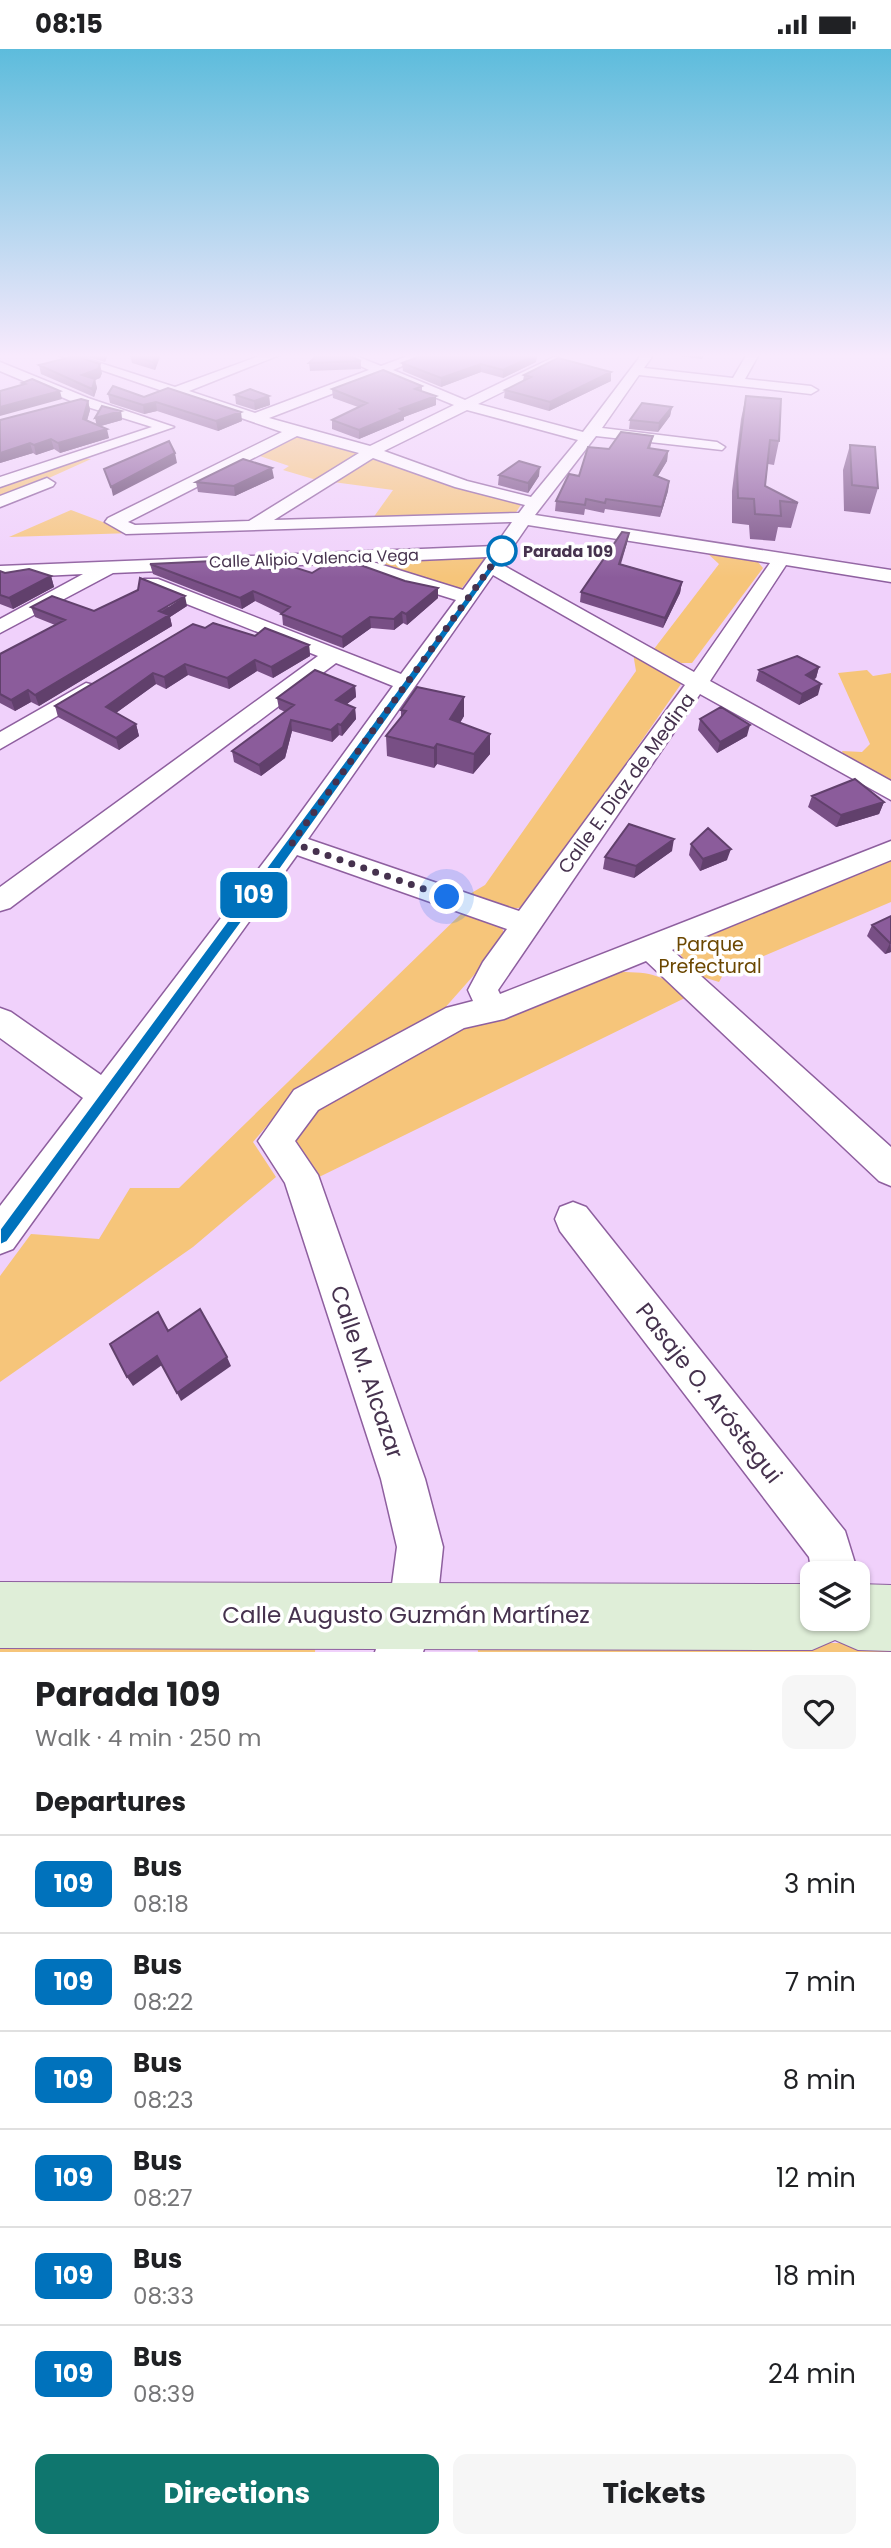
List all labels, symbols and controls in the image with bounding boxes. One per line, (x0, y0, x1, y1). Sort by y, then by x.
text: 08:15 (35, 6, 103, 42)
marker: Parada 109 (487, 536, 517, 566)
place label: Parada 109 (523, 540, 613, 563)
street label: Calle Alipio Valencia Vega (209, 543, 419, 574)
street label: Calle E. Diaz de Medina (552, 687, 701, 879)
line badge: 109 (214, 872, 294, 918)
text: 109 (234, 878, 274, 911)
your location (429, 879, 464, 914)
park label: Parque Prefectural (658, 931, 762, 980)
street label: Calle M. Alcazar (322, 1281, 412, 1463)
street label: Pasaje O. Aróstegui (628, 1296, 790, 1490)
map controls (800, 1561, 870, 1631)
button: layers (800, 1561, 870, 1631)
street label: Calle Augusto Guzmán Martínez (222, 1599, 590, 1631)
text: Parada 109 (35, 1671, 221, 1718)
button: heart (782, 1675, 856, 1749)
text: Walk · 4 min · 250 m (35, 1722, 261, 1754)
text: Departures (35, 1784, 186, 1820)
text: Bus (133, 1849, 182, 1885)
text: 3 min (784, 1866, 856, 1902)
text: 109 (54, 1867, 93, 1900)
text: 08:18 (133, 1888, 189, 1920)
text: Bus (133, 1947, 182, 1983)
text: 7 min (785, 1964, 856, 2000)
text: 109 (54, 1965, 93, 1998)
text: 08:22 (133, 1986, 193, 2018)
text: Bus (133, 2045, 182, 2081)
text: 8 min (783, 2062, 856, 2098)
text: 109 (54, 2063, 93, 2096)
text: 08:23 (133, 2084, 194, 2116)
text: Bus (133, 2143, 182, 2179)
text: 12 min (776, 2160, 856, 2196)
text: 109 (54, 2161, 93, 2194)
text: 08:27 (133, 2182, 193, 2214)
text: Bus (133, 2241, 182, 2277)
text: 18 min (775, 2258, 856, 2294)
text: 109 (54, 2259, 93, 2292)
text: 08:33 (133, 2280, 194, 2312)
text: Bus (133, 2339, 182, 2375)
text: 24 min (768, 2356, 856, 2392)
text: 109 (54, 2357, 93, 2390)
text: 08:39 (133, 2378, 195, 2410)
button: Directions (35, 2454, 439, 2534)
button: Tickets (453, 2454, 856, 2534)

